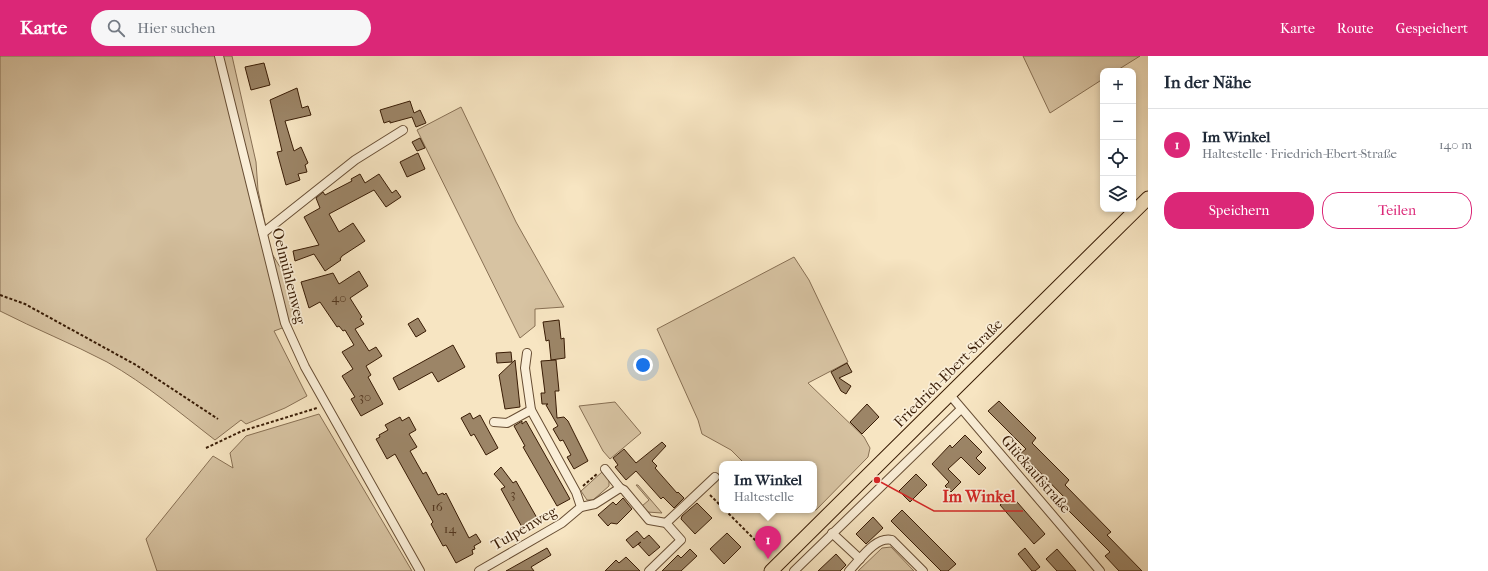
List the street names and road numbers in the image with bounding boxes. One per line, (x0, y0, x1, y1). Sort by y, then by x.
street label: Oelmühlenweg (268, 226, 310, 327)
street label: Friedrich-Ebert-Straße (890, 315, 1006, 431)
street label: Glückaufstraße (997, 431, 1075, 517)
street label: Tulpenweg (488, 502, 561, 554)

